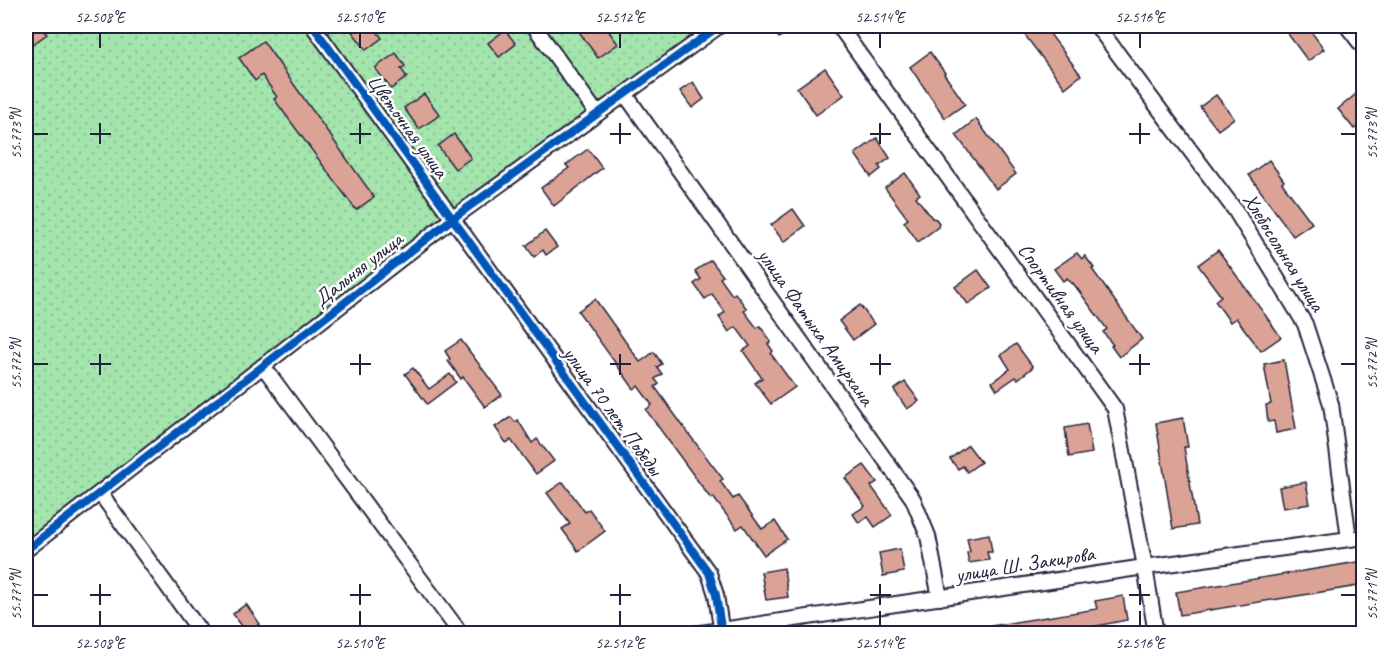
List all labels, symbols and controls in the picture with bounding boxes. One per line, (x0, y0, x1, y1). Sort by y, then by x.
text: 52.508°E (76, 8, 127, 27)
text: 52.510°E (336, 8, 387, 27)
text: 52.512°E (596, 8, 647, 27)
text: 52.514°E (856, 8, 907, 27)
text: 52.516°E (1116, 8, 1167, 27)
street label: Цветочная улица (362, 69, 455, 184)
text: 55.773°N (7, 106, 26, 159)
text: 55.773°N (1363, 106, 1382, 159)
street label: Хлебосольная улица (1237, 188, 1332, 317)
street label: Дальняя улица (308, 225, 410, 312)
street label: Спортивная улица (1012, 238, 1111, 360)
street label: улица Фатыха Амирхана (751, 242, 881, 412)
text: 55.772°N (7, 336, 26, 389)
text: 55.772°N (1363, 336, 1382, 389)
street label: улица 70 лет Победы (556, 340, 670, 482)
street label: улица Ш. Закирова (952, 540, 1098, 588)
text: 55.771°N (7, 567, 26, 620)
text: 55.771°N (1363, 567, 1382, 620)
text: 52.508°E (76, 634, 127, 653)
text: 52.510°E (336, 634, 387, 653)
text: 52.512°E (596, 634, 647, 653)
text: 52.514°E (856, 634, 907, 653)
text: 52.516°E (1116, 634, 1167, 653)

